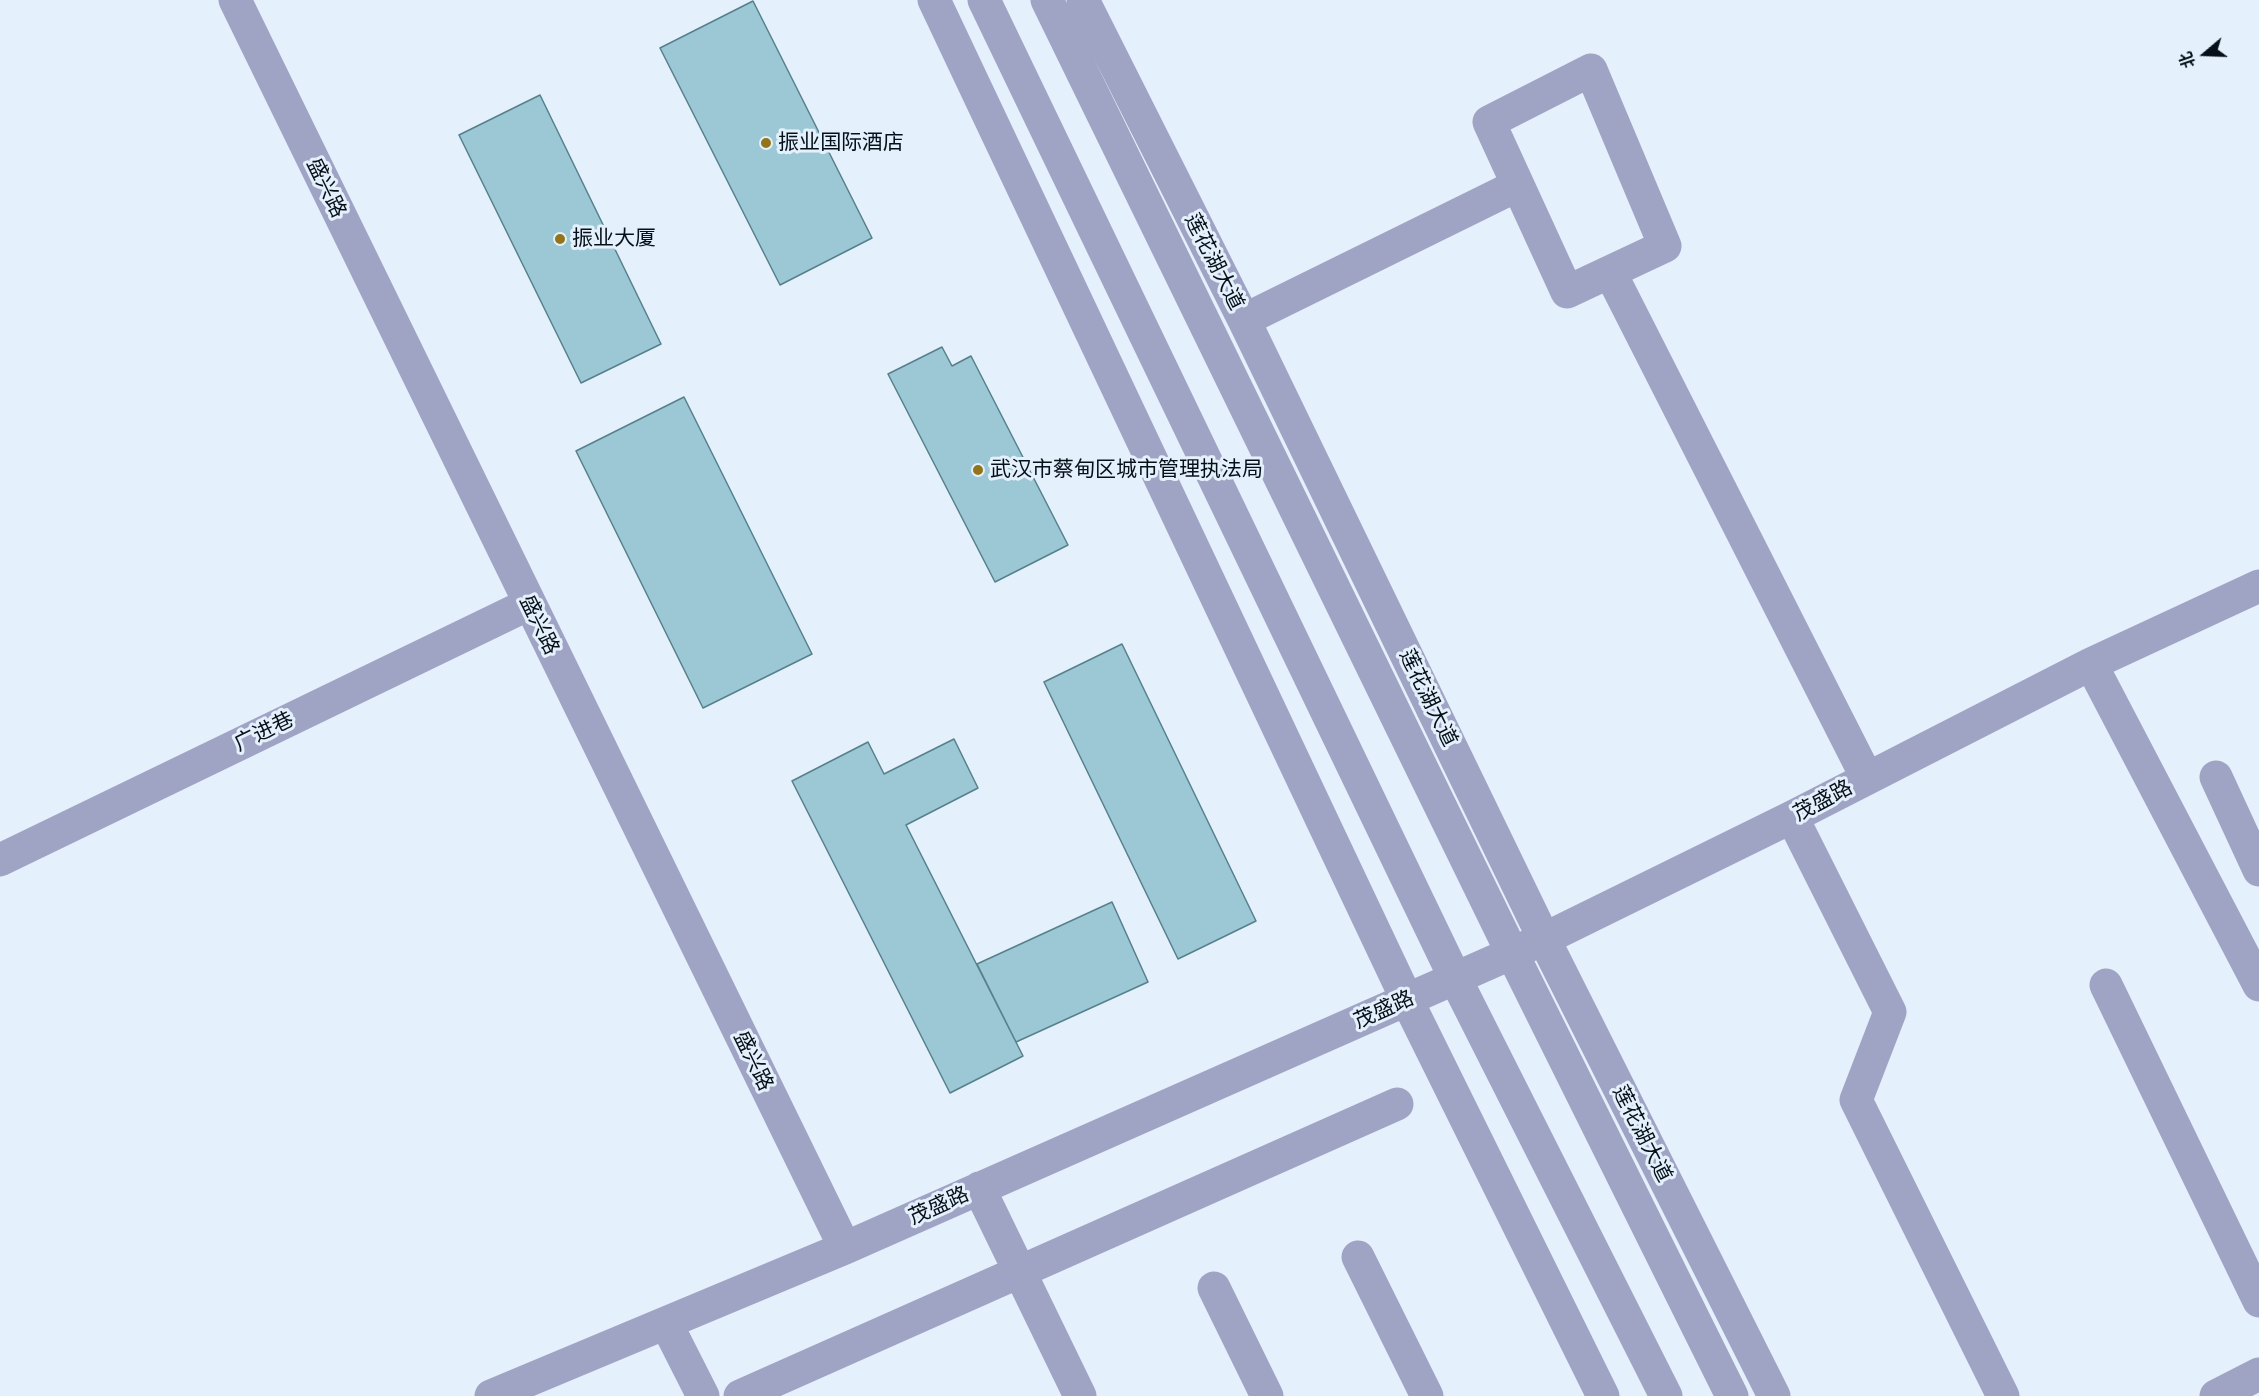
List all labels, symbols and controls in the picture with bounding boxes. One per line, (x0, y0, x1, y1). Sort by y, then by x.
north arrow (2175, 24, 2235, 84)
text: 北 (2176, 49, 2199, 71)
place label: 振业国际酒店 (778, 130, 904, 156)
marker: 振业国际酒店 (759, 136, 773, 150)
street label: 盛兴路 (301, 154, 351, 222)
street label: 莲花湖大道 (1179, 210, 1249, 314)
place label: 振业大厦 (572, 226, 656, 252)
marker: 振业大厦 (553, 232, 567, 246)
place label: 武汉市蔡甸区城市管理执法局 (990, 457, 1263, 483)
marker: 武汉市蔡甸区城市管理执法局 (971, 463, 985, 477)
street label: 盛兴路 (514, 591, 564, 659)
street label: 莲花湖大道 (1394, 645, 1462, 751)
street label: 广进巷 (230, 707, 298, 757)
street label: 茂盛路 (1789, 775, 1857, 827)
street label: 茂盛路 (1350, 986, 1418, 1034)
street label: 盛兴路 (728, 1027, 778, 1095)
street label: 莲花湖大道 (1607, 1082, 1677, 1186)
street label: 茂盛路 (905, 1182, 973, 1230)

